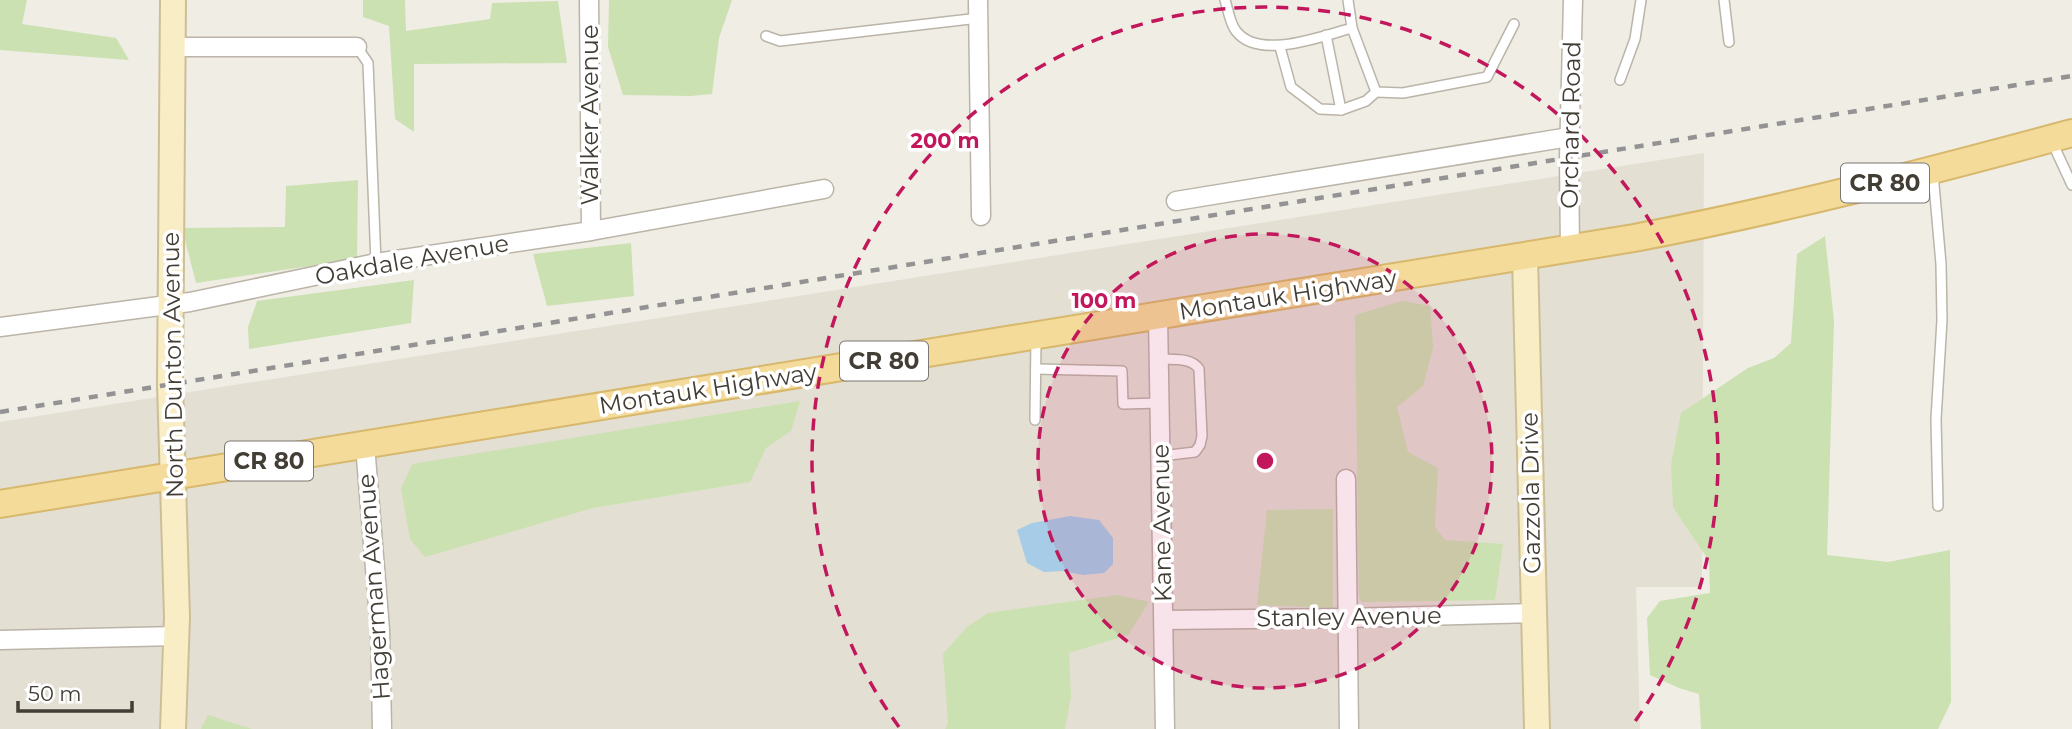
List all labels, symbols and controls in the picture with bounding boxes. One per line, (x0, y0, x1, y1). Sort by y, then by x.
street label: Walker Avenue (575, 25, 604, 205)
street label: Orchard Road (1555, 41, 1586, 209)
text: 200 m (911, 128, 979, 153)
road number: CR 80 (1841, 164, 1929, 202)
street label: Oakdale Avenue (313, 228, 511, 291)
street label: North Dunton Avenue (156, 232, 189, 498)
street label: Montauk Highway (1177, 263, 1399, 326)
text: 100 m (1072, 288, 1136, 313)
road number: CR 80 (840, 342, 928, 380)
street label: Montauk Highway (597, 357, 819, 420)
street label: Gazzola Drive (1515, 412, 1546, 574)
road number: CR 80 (225, 442, 313, 481)
street label: Kane Avenue (1146, 444, 1177, 602)
centre of rings (1253, 449, 1277, 473)
street label: Hagerman Avenue (351, 473, 396, 701)
street label: Stanley Avenue (1256, 600, 1442, 633)
scale bar (18, 670, 131, 714)
text: 50 m (28, 681, 82, 706)

